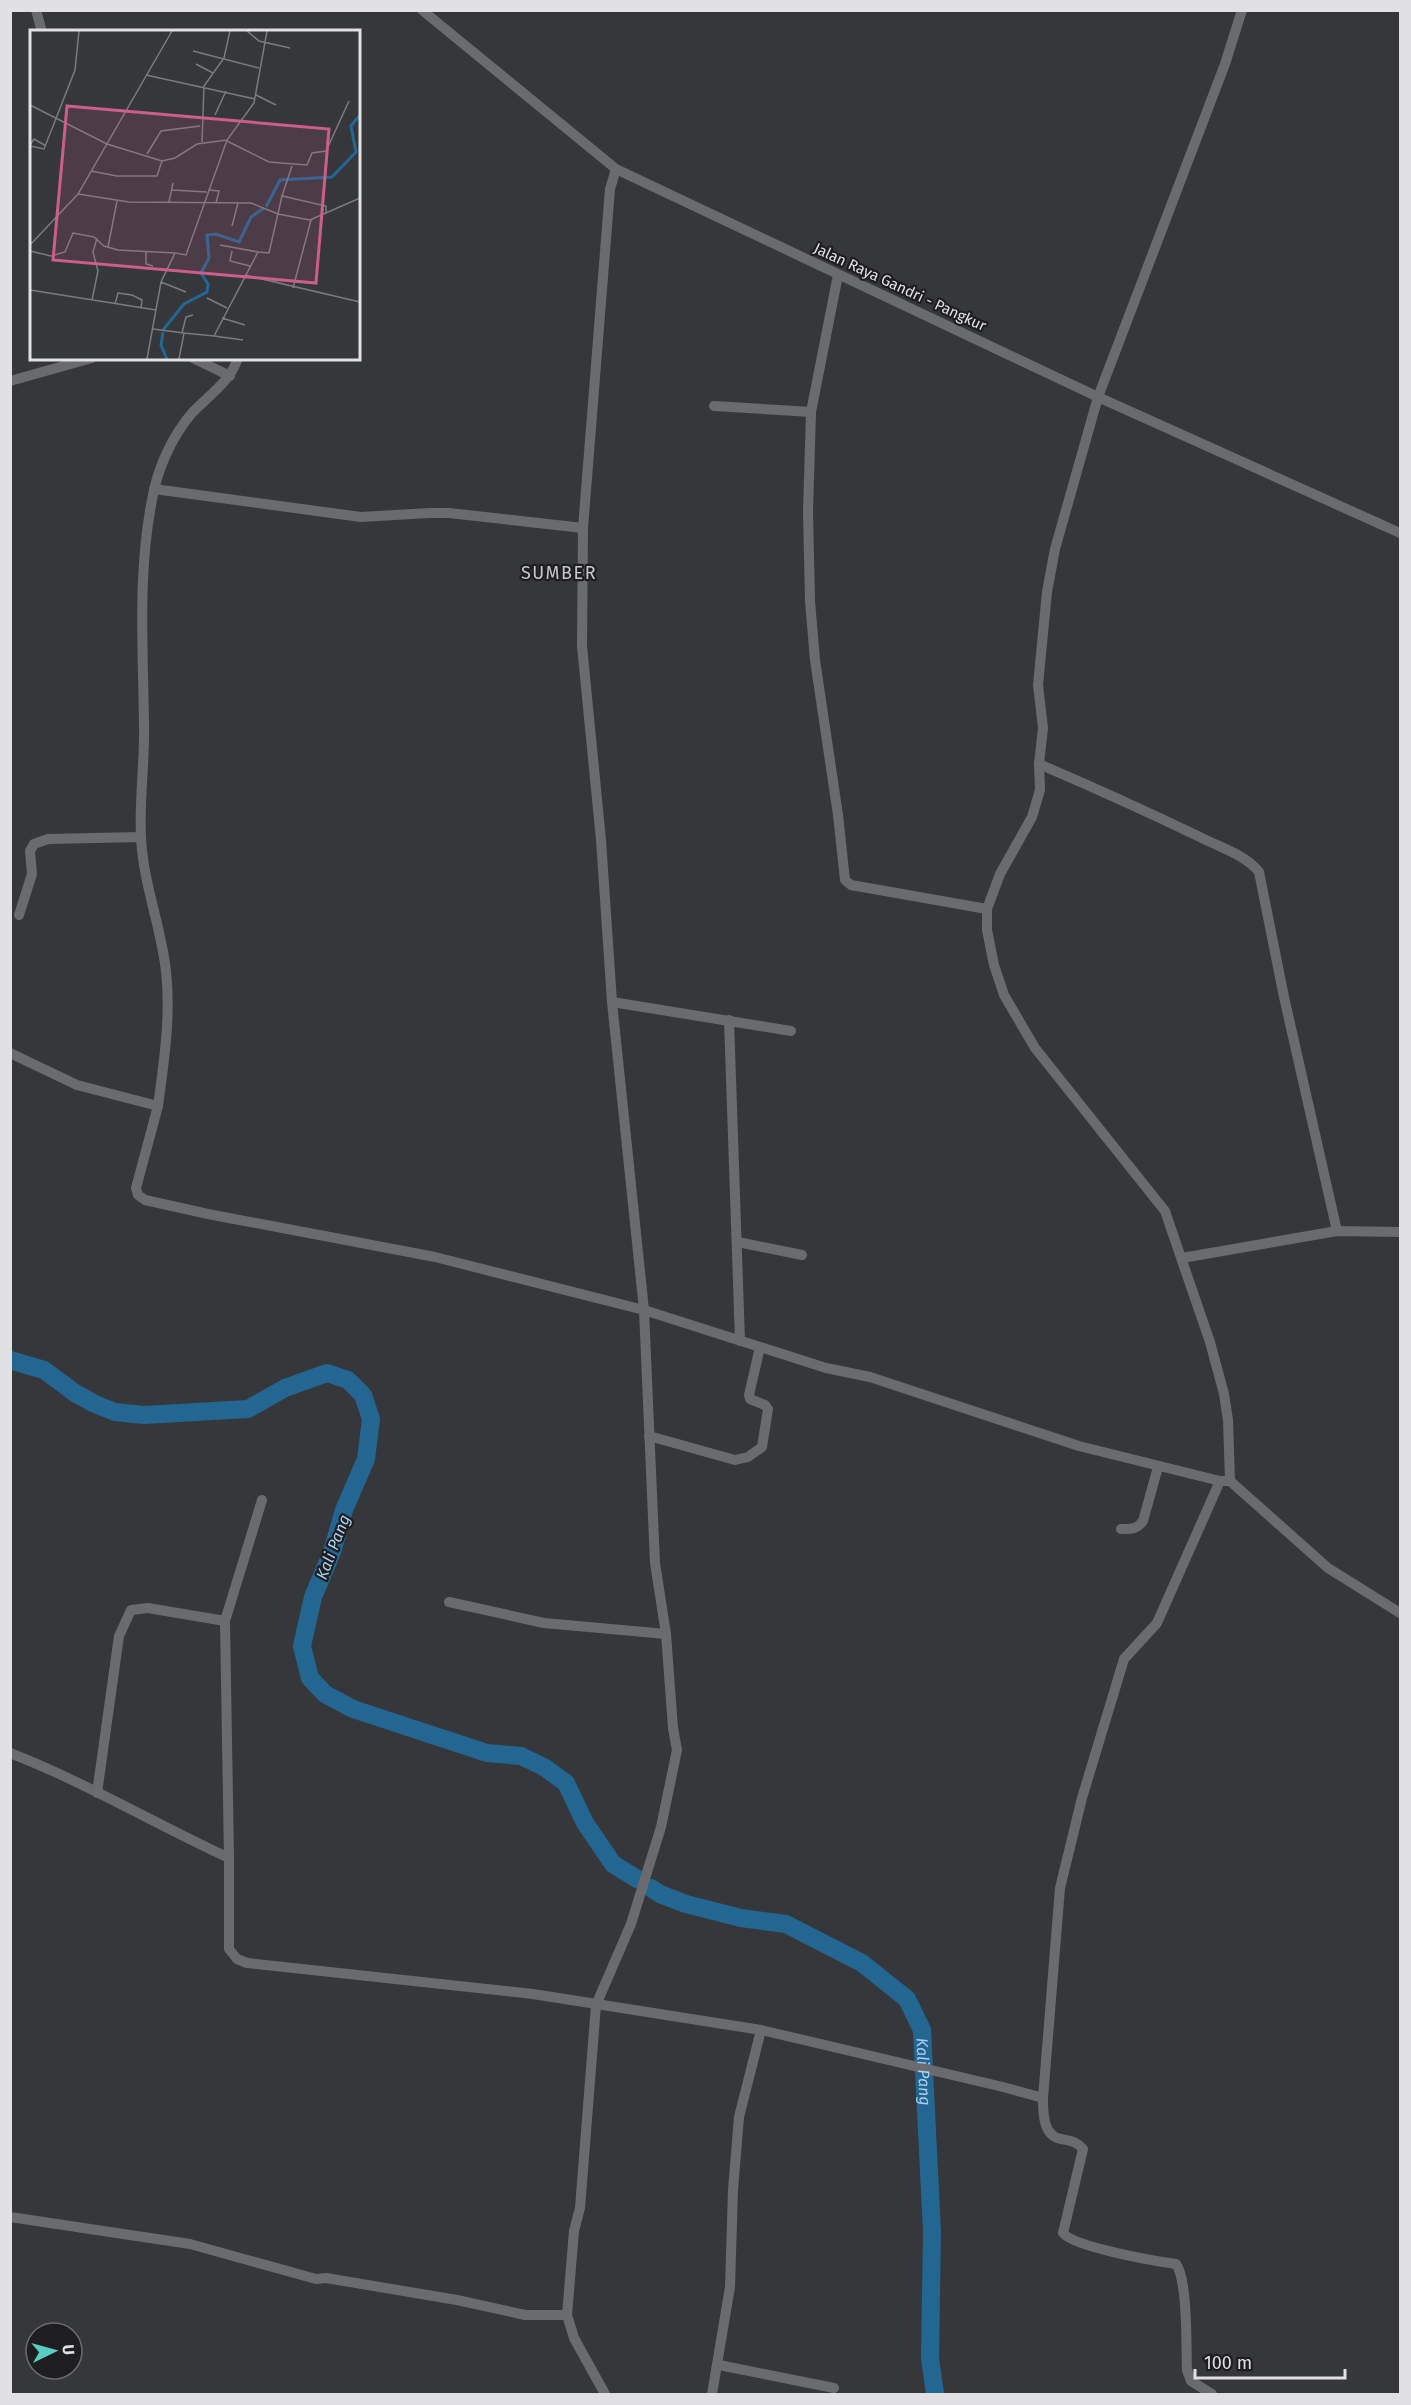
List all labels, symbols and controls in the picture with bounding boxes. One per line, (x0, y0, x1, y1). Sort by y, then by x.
inset map (30, 30, 360, 360)
street label: Jalan Raya Gandri - Pangkur (811, 239, 989, 335)
district label: SUMBER (521, 562, 597, 584)
water label: Kali Pang (312, 1512, 354, 1582)
water label: Kali Pang (913, 2037, 935, 2106)
north arrow (24, 2321, 84, 2381)
scale bar (1195, 2342, 1345, 2380)
text: U (59, 2344, 78, 2356)
text: 100 m (1204, 2352, 1252, 2374)

